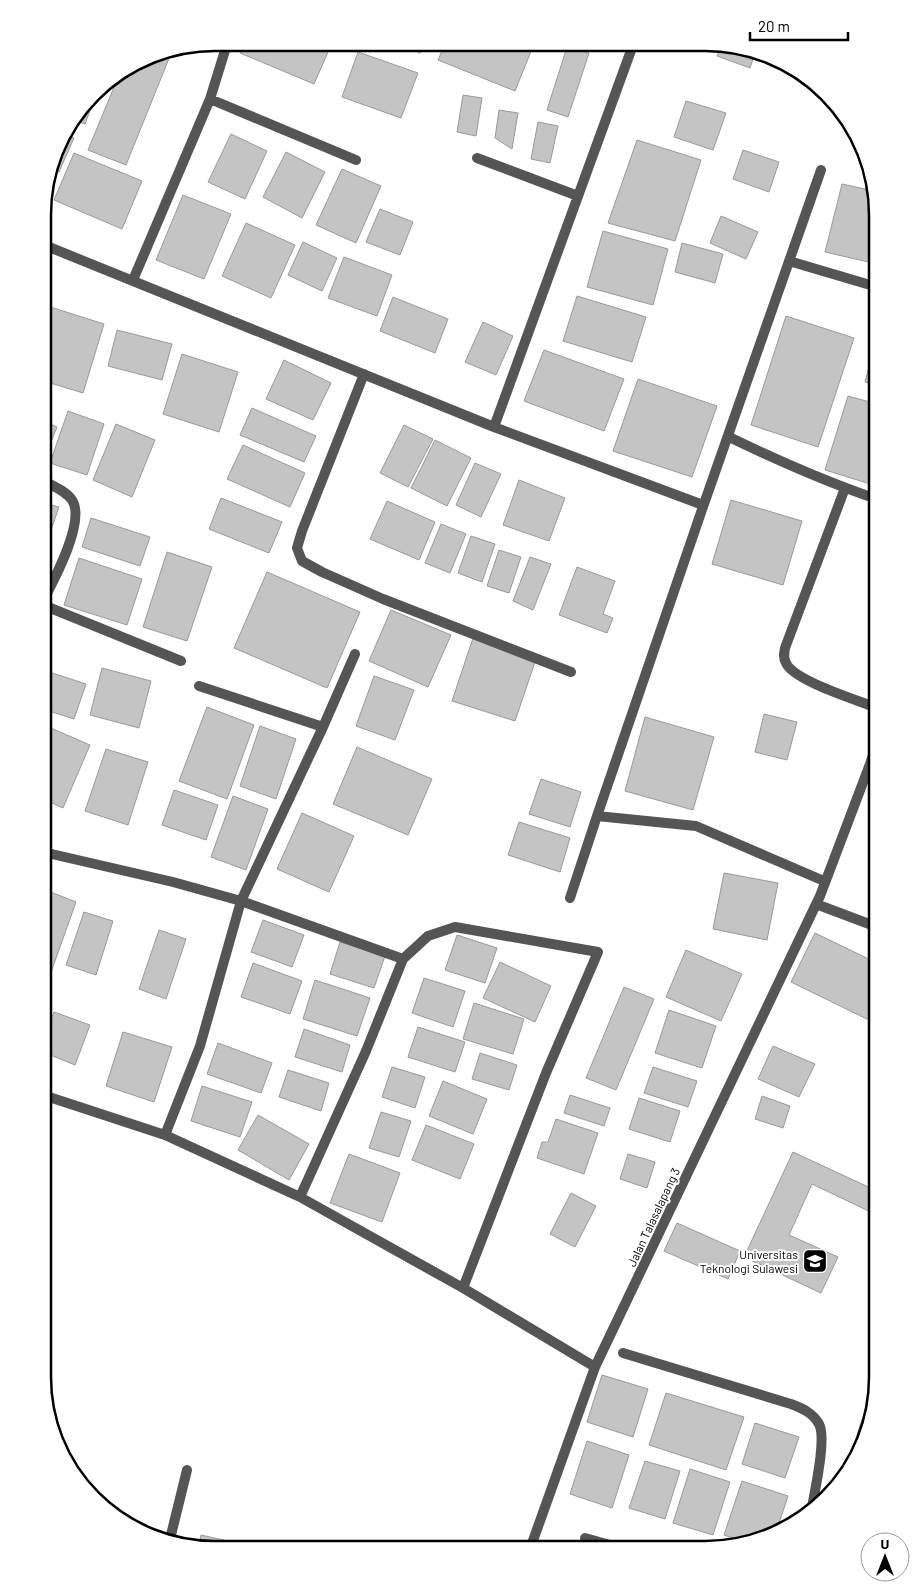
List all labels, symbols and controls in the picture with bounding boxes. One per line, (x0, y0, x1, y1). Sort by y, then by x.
scale bar (750, 10, 848, 42)
text: 20 m (758, 17, 790, 35)
street label: Jalan Talasalapang 3 (624, 1165, 682, 1269)
place label: Universitas Teknologi Sulawesi (700, 1247, 798, 1275)
school or university icon: Universitas Teknologi Sulawesi (802, 1248, 828, 1274)
north arrow (860, 1532, 910, 1582)
text: U (881, 1535, 890, 1552)

